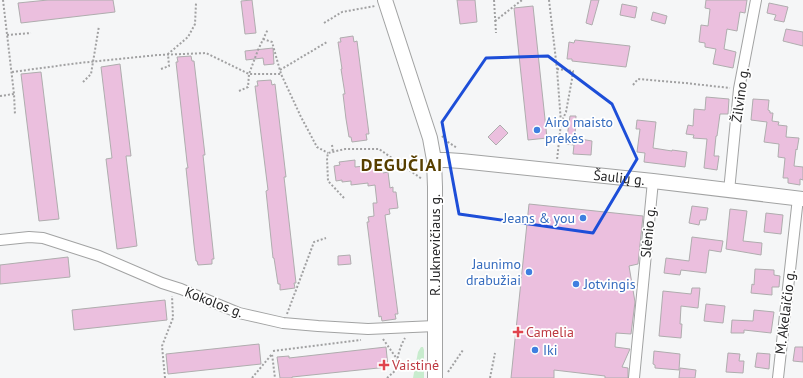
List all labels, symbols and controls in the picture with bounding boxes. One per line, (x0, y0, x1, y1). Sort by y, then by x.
street label: Žilvino g. (727, 66, 753, 124)
place label: Airo maisto prekės (545, 113, 613, 147)
marker: Airo maisto prekės (532, 125, 542, 135)
district label: DEGUČIAI (361, 153, 443, 176)
street label: Šaulių g. (593, 166, 646, 189)
street label: R. Juknevičiaus g. (426, 194, 444, 296)
street label: Slėnio g. (636, 205, 660, 259)
place label: Jeans & you (502, 209, 575, 227)
marker: Jeans & you (578, 213, 588, 223)
place label: Jaunimo drabužiai (466, 255, 521, 289)
marker: Jaunimo drabužiai (524, 267, 534, 277)
street label: M. Akelaičio g. (771, 269, 799, 355)
place label: Jotvingis (583, 275, 636, 293)
marker: Jotvingis (571, 279, 581, 289)
street label: Kokolos g. (182, 283, 246, 321)
place label: Camelia (526, 323, 574, 341)
marker: Camelia (513, 327, 523, 337)
place label: Iki (543, 341, 558, 359)
marker: Iki (530, 345, 540, 355)
place label: Vaistinė (391, 356, 439, 374)
marker: Vaistinė (379, 360, 389, 370)

